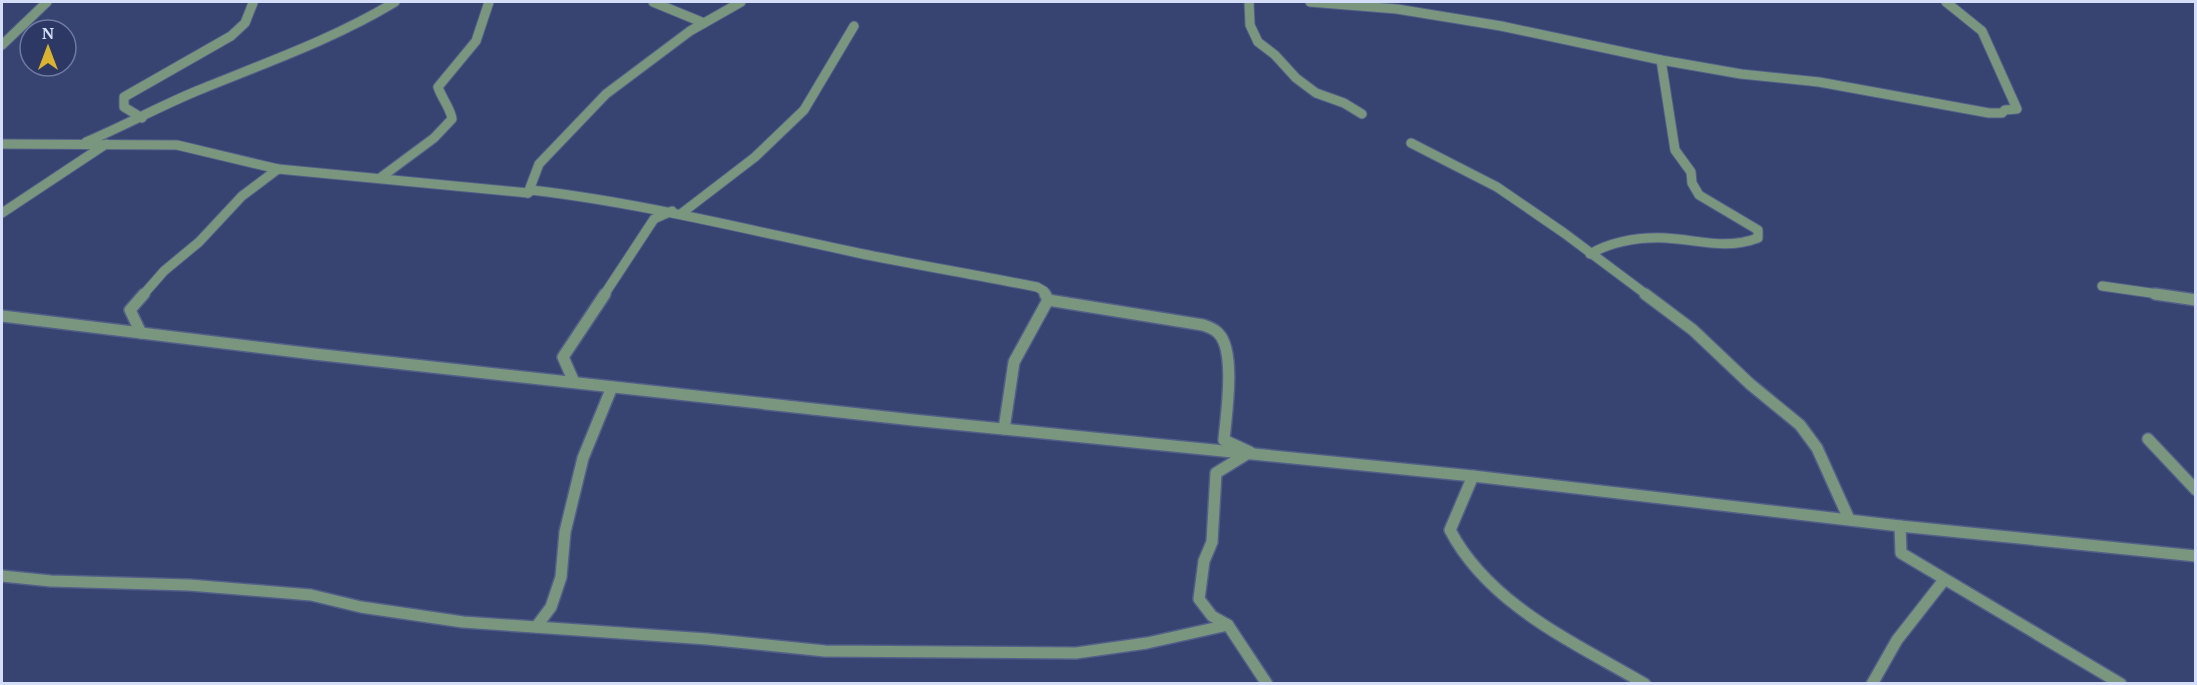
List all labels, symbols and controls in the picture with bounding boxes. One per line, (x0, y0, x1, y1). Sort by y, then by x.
north arrow (18, 18, 78, 78)
text: N (42, 22, 54, 44)

